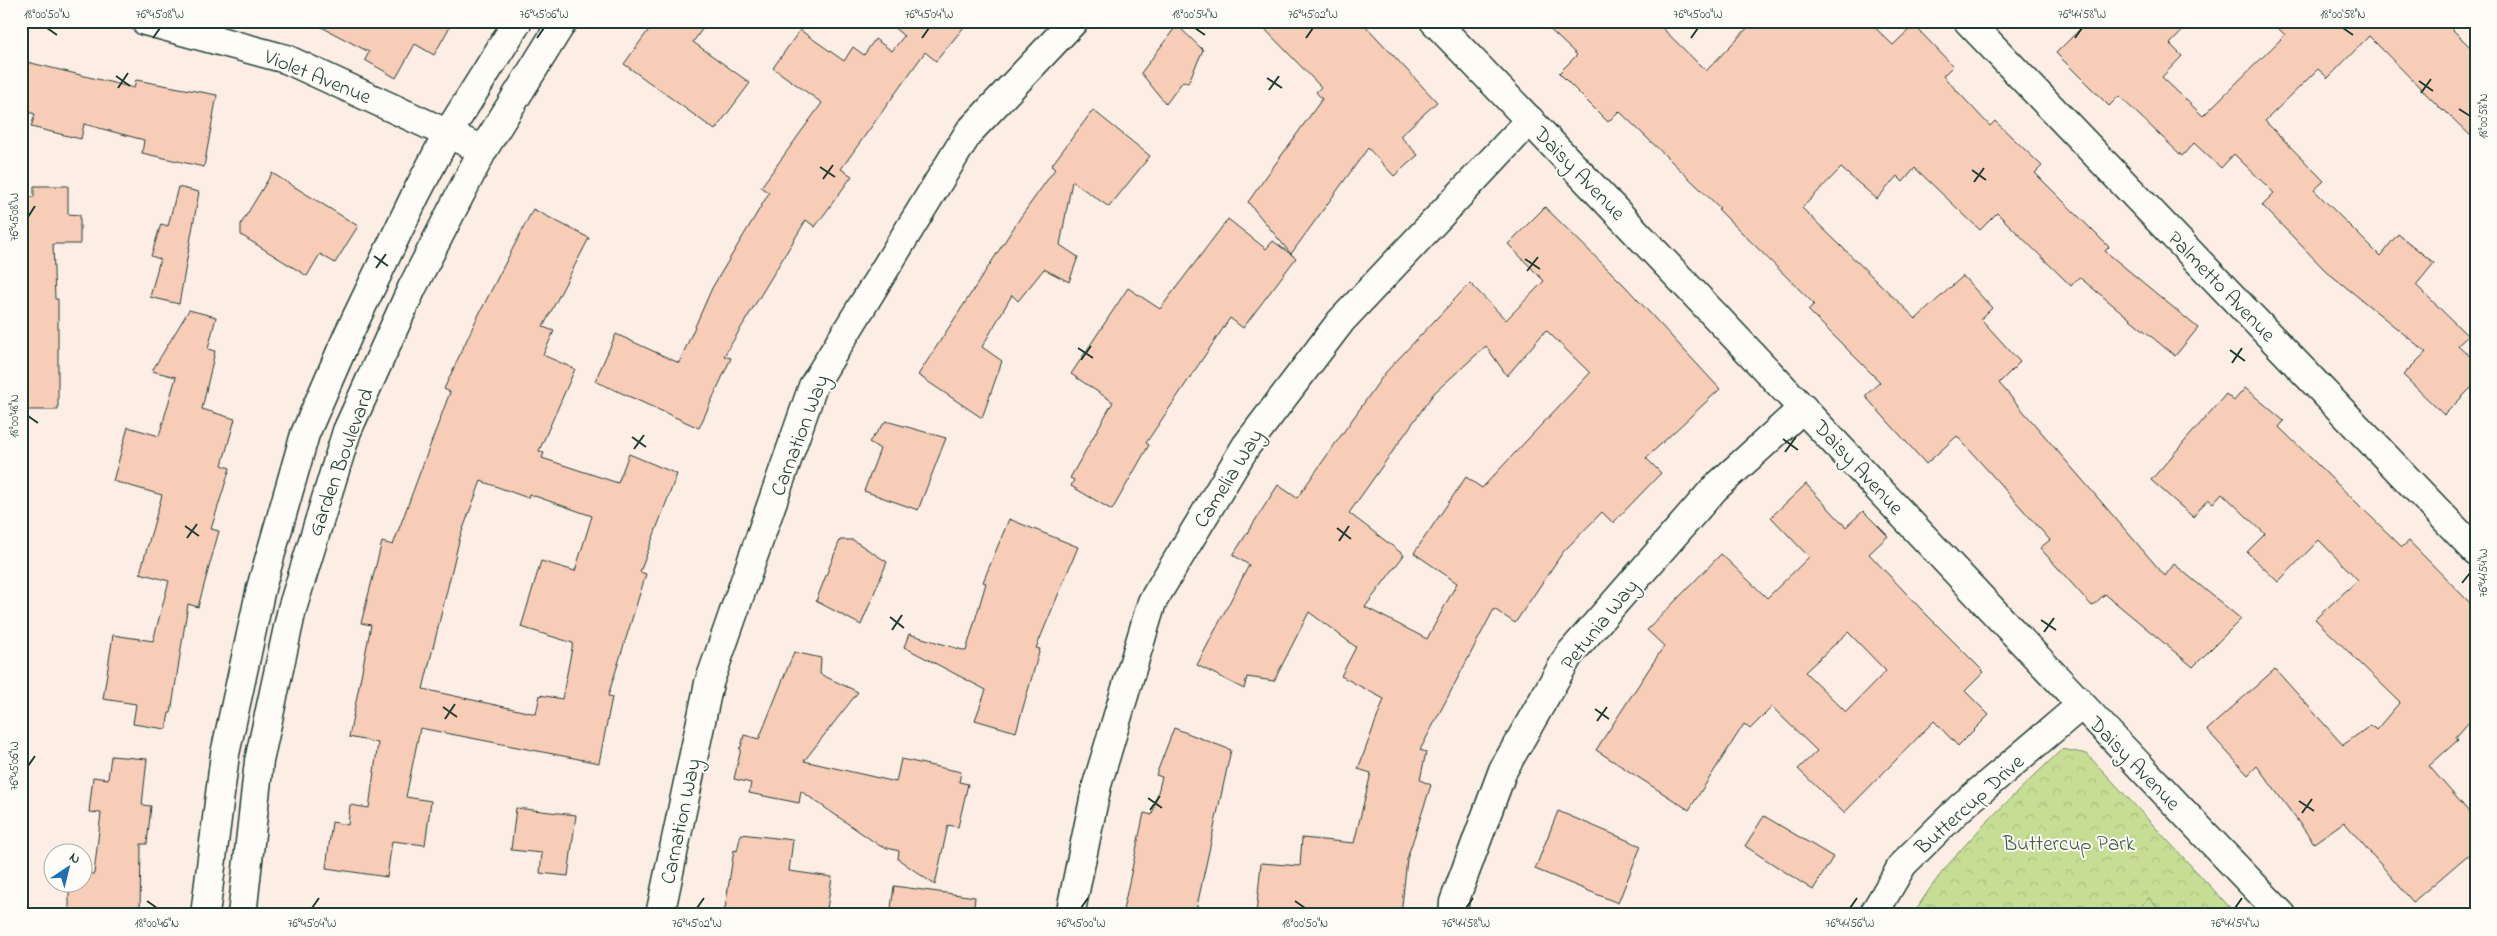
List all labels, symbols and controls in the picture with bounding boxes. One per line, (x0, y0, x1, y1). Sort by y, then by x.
text: 18°00'50"N (24, 6, 70, 24)
text: 76°45'08"W (136, 6, 184, 24)
text: 76°45'06"W (519, 6, 569, 24)
text: 76°45'04"W (905, 6, 953, 24)
text: 18°00'54"N (1172, 6, 1218, 24)
text: 76°45'02"W (1288, 6, 1338, 24)
text: 76°45'00"W (1674, 6, 1722, 24)
text: 76°44'58"W (2058, 6, 2106, 24)
text: 18°00'58"N (2320, 6, 2366, 24)
street label: Violet Avenue (258, 42, 376, 113)
text: 18°00'58"N (2475, 93, 2493, 139)
street label: Daisy Avenue (1524, 120, 1632, 230)
text: 76°45'08"W (6, 193, 24, 241)
street label: Palmetto Avenue (2160, 225, 2282, 350)
street label: Carnation Way (764, 371, 840, 501)
street label: Garden Boulevard (301, 384, 383, 541)
text: 18°00'48"N (6, 394, 24, 438)
street label: Daisy Avenue (1803, 413, 1910, 525)
street label: Camelia Way (1187, 424, 1274, 535)
text: 76°44'54"W (2475, 549, 2493, 597)
street label: Petunia Way (1554, 573, 1648, 678)
street label: Daisy Avenue (2079, 710, 2187, 820)
text: 76°45'06"W (6, 741, 24, 791)
street label: Buttercup Drive (1908, 748, 2032, 863)
street label: Carnation Way (654, 756, 712, 887)
park label: Buttercup Park (2002, 830, 2136, 860)
north arrow (42, 844, 92, 894)
text: N (65, 847, 84, 870)
text: 18°00'46"N (135, 915, 179, 933)
text: 76°45'04"W (288, 915, 336, 933)
text: 76°45'02"W (672, 915, 722, 933)
text: 76°45'00"W (1057, 915, 1105, 933)
text: 18°00'50"N (1282, 915, 1328, 933)
text: 76°44'58"W (1442, 915, 1490, 933)
text: 76°44'56"W (1826, 915, 1874, 933)
text: 76°44'54"W (2211, 915, 2259, 933)

